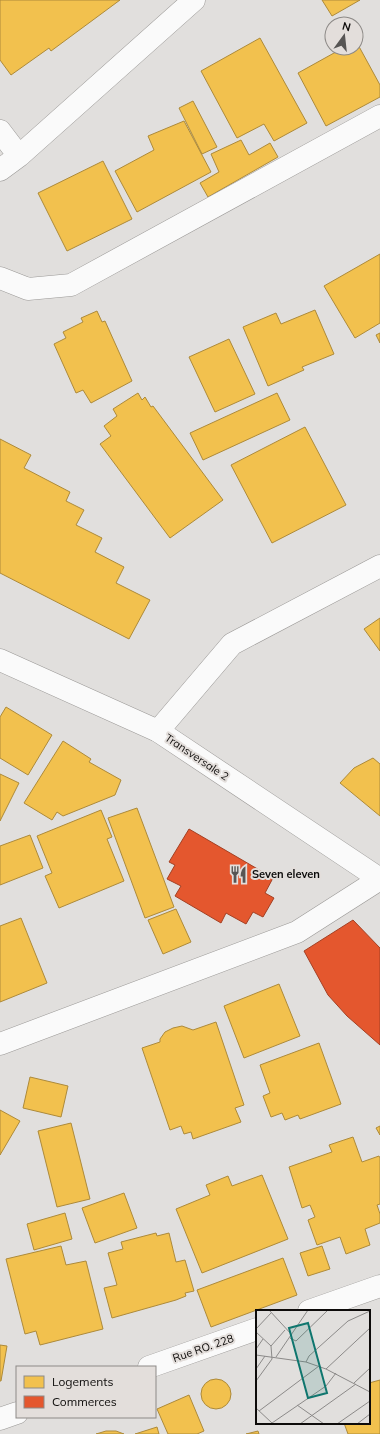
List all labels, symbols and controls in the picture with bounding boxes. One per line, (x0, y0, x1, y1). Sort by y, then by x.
north arrow (324, 16, 364, 56)
text: N (341, 19, 352, 34)
street label: Transversale 2 (162, 731, 232, 784)
restaurant icon: Seven eleven (229, 864, 249, 884)
place label: Seven eleven (252, 867, 320, 881)
inset map (256, 1310, 370, 1424)
street label: Rue RO. 228 (171, 1331, 236, 1365)
legend (16, 1366, 156, 1418)
text: Logements (52, 1374, 113, 1389)
text: Commerces (52, 1394, 117, 1409)

